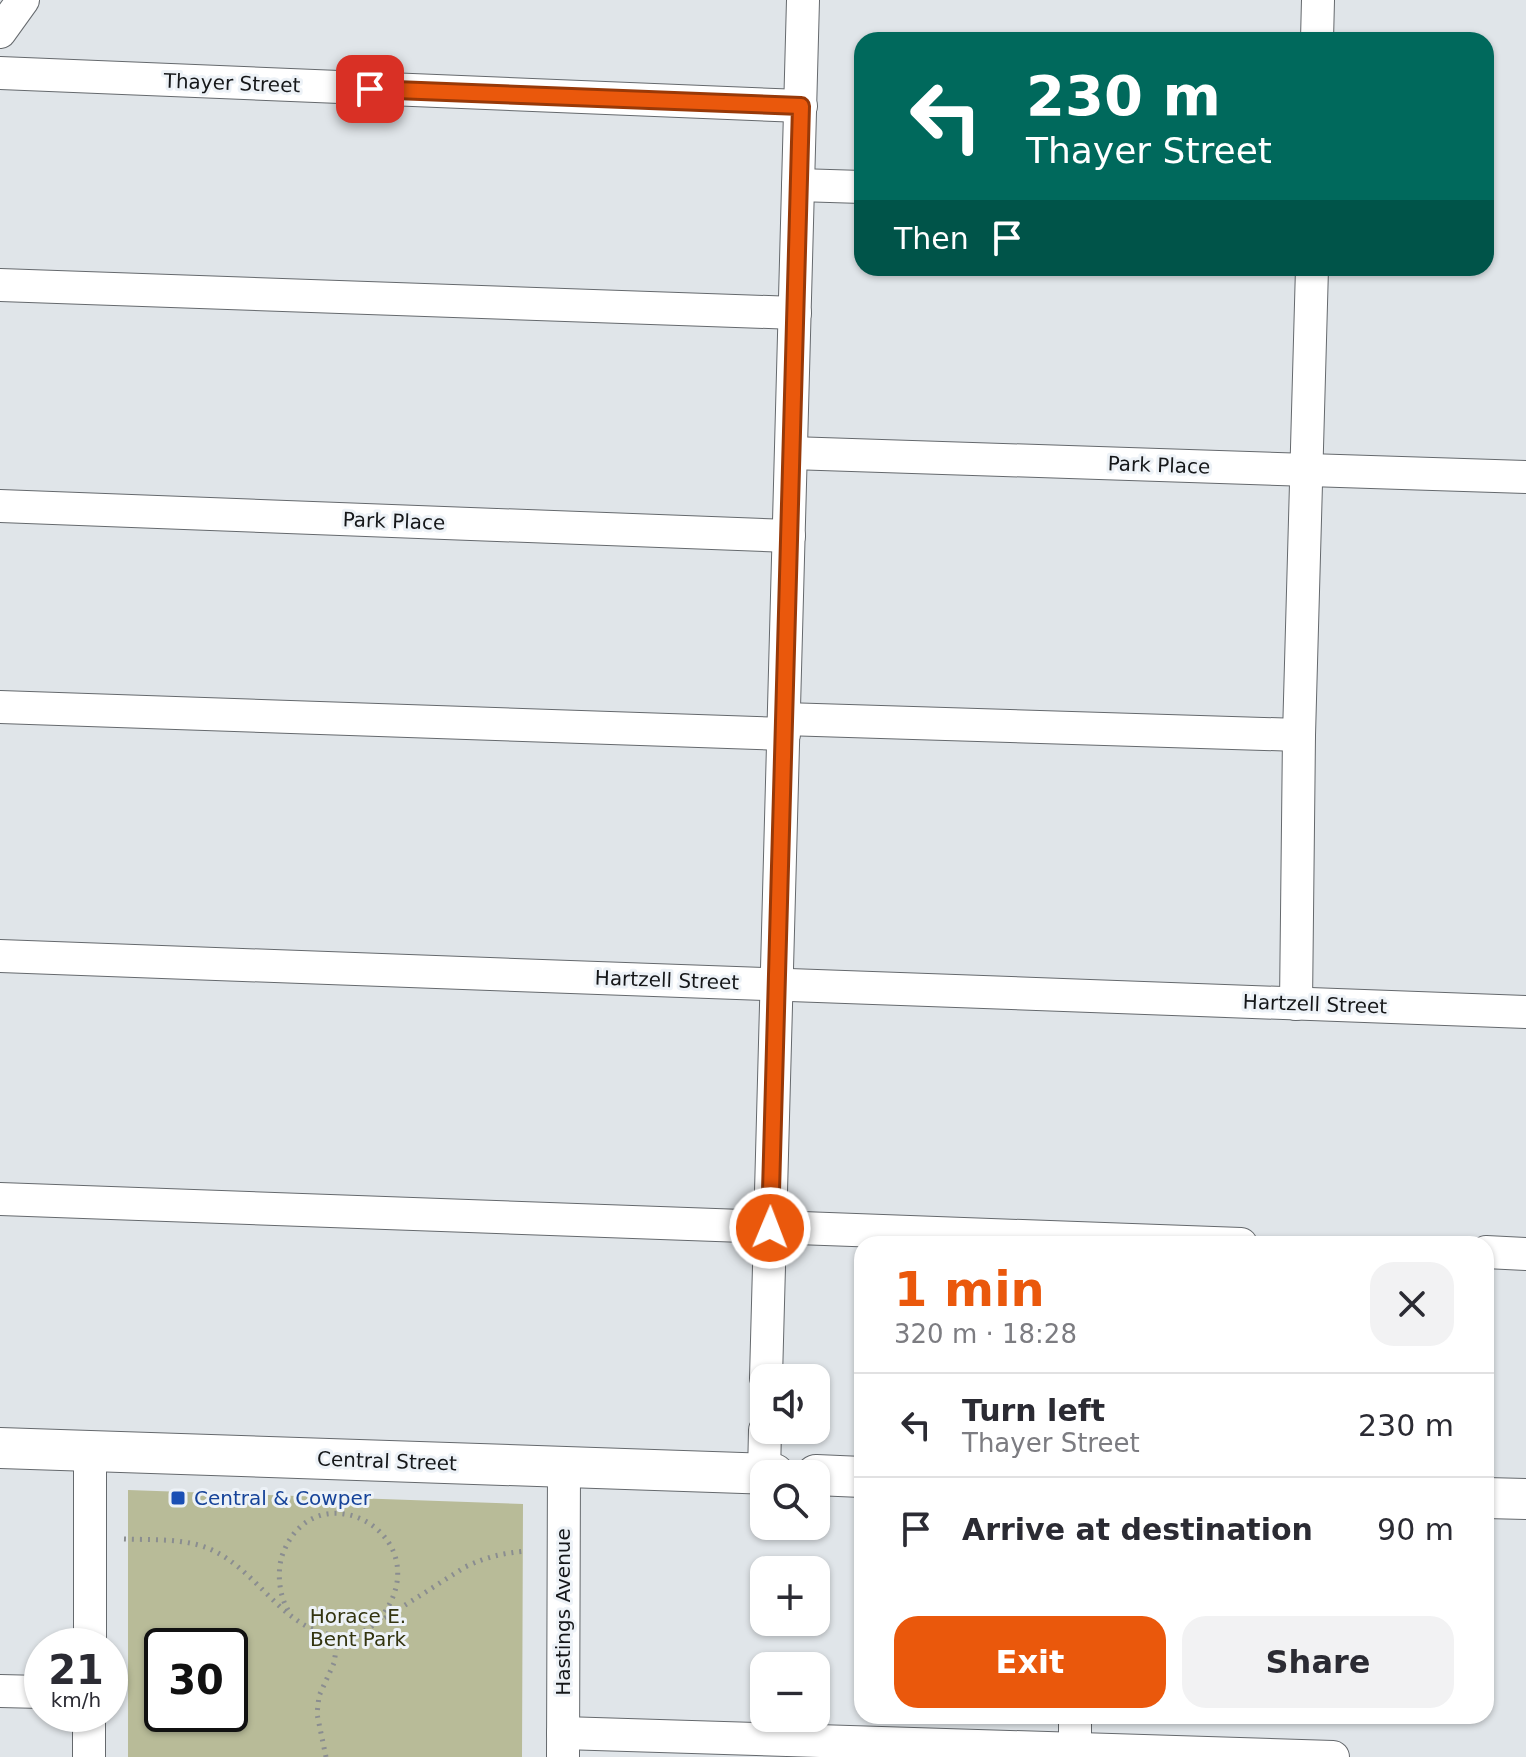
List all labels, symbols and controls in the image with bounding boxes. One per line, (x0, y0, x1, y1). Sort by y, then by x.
pin (336, 55, 404, 123)
text: 230 m (1026, 63, 1221, 128)
icon: left (894, 64, 998, 168)
icon: arrive (348, 67, 392, 111)
street label: Thayer Street (162, 69, 301, 97)
text: Thayer Street (1026, 130, 1272, 171)
icon: arrive (985, 216, 1029, 260)
text: Then (894, 221, 969, 256)
street label: Park Place (1107, 451, 1211, 479)
street label: Park Place (342, 507, 446, 535)
street label: Hartzell Street (594, 965, 740, 995)
street label: Hartzell Street (1242, 989, 1388, 1019)
position arrow (728, 1186, 812, 1270)
text: 1 min (894, 1261, 1045, 1317)
button: close (1370, 1262, 1454, 1346)
text: 320 m · 18:28 (894, 1319, 1077, 1349)
map controls (750, 1364, 830, 1732)
button: sound (750, 1364, 830, 1444)
text: Turn left (962, 1393, 1105, 1428)
icon: left (894, 1403, 938, 1447)
text: 230 m (1358, 1408, 1454, 1443)
text: Thayer Street (962, 1428, 1140, 1458)
street label: Central Street (317, 1447, 458, 1475)
button: search (750, 1460, 830, 1540)
place label: Central & Cowper (194, 1486, 372, 1510)
marker: Central & Cowper (169, 1489, 187, 1507)
icon: arrive (894, 1507, 938, 1551)
text: Arrive at destination (962, 1512, 1313, 1547)
text: 90 m (1377, 1512, 1454, 1547)
street label: Hastings Avenue (551, 1528, 575, 1696)
button: + (750, 1556, 830, 1636)
park label: Horace E. Bent Park (310, 1604, 406, 1651)
button: Exit (894, 1616, 1166, 1708)
button: Share (1182, 1616, 1454, 1708)
speed limit sign: 30 (144, 1628, 248, 1732)
text: 21 (48, 1647, 104, 1693)
button: − (750, 1652, 830, 1732)
text: km/h (51, 1688, 101, 1712)

